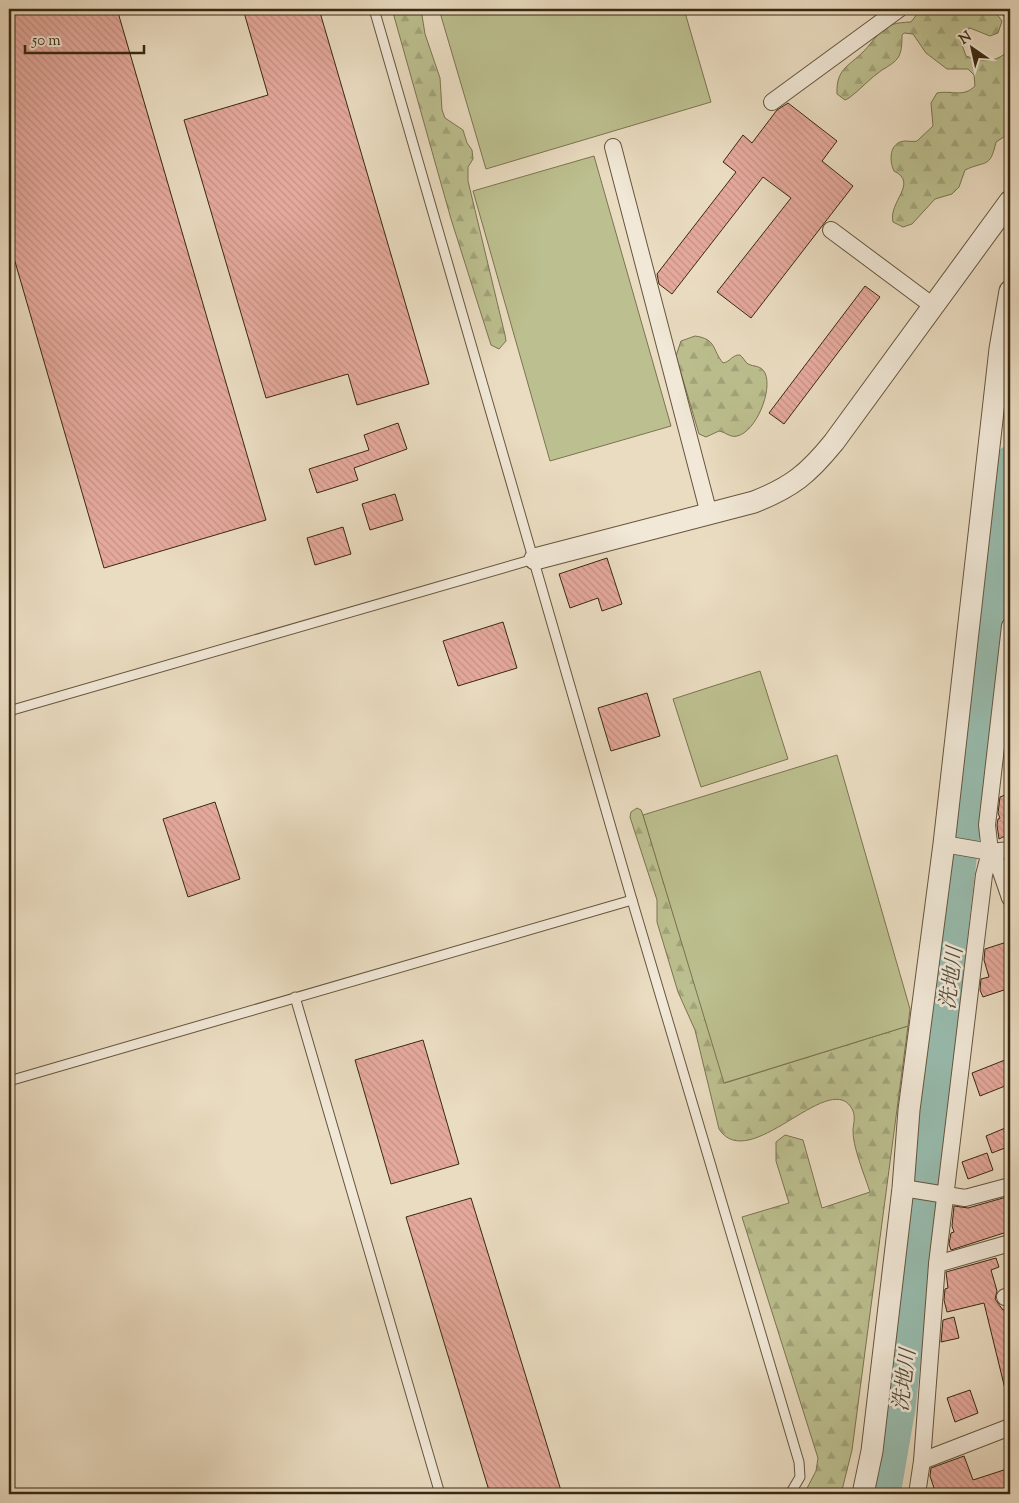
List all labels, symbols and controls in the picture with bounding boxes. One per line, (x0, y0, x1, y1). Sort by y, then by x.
scale bar (25, 22, 144, 54)
north arrow (946, 22, 996, 72)
text: N (956, 27, 976, 50)
text: 50 m (31, 31, 61, 52)
water label: 洗地川 (934, 943, 972, 1011)
water label: 洗地川 (887, 1345, 925, 1413)

